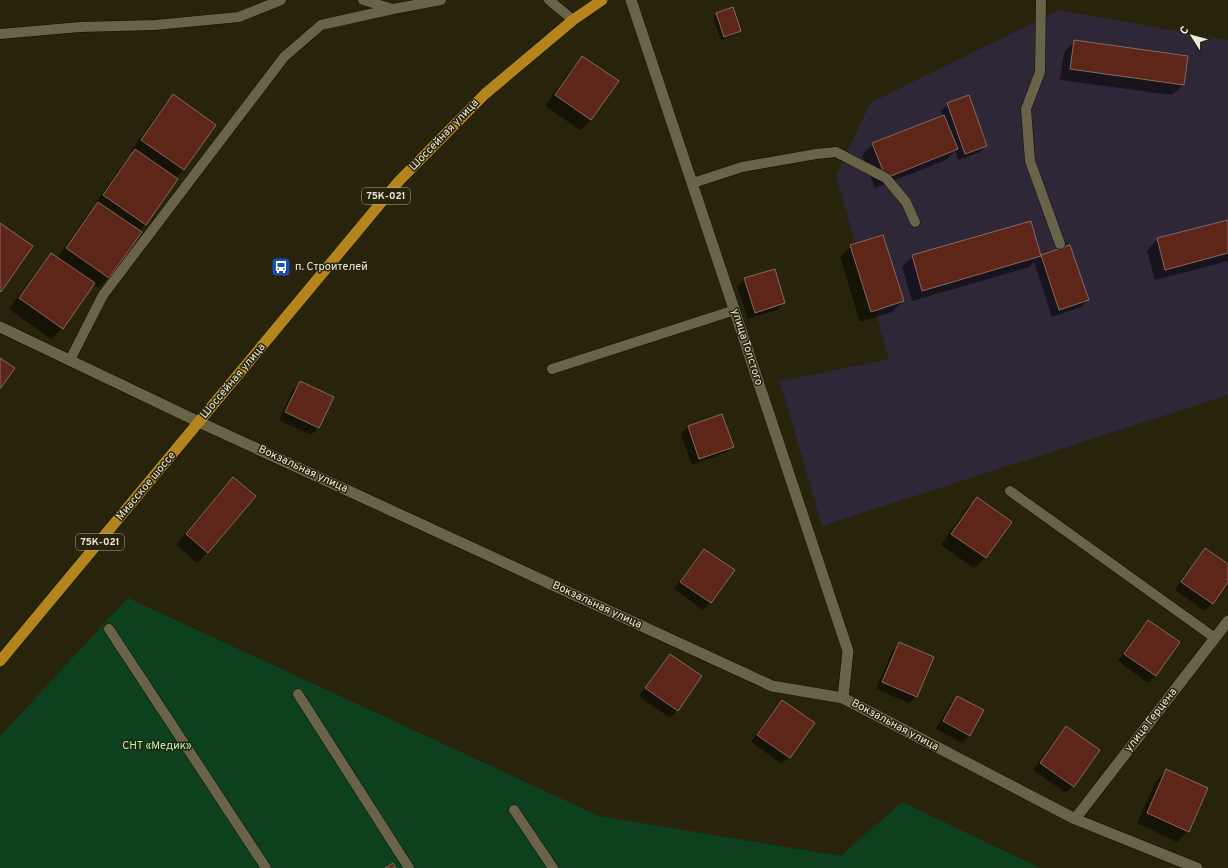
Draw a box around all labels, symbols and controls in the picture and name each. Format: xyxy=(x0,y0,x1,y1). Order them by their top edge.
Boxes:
north arrow xyxy=(1172,16,1212,56)
text: С xyxy=(1177,24,1192,38)
street label: Шоссейная улица xyxy=(406,96,482,174)
road number: 75К-021 xyxy=(362,188,410,204)
bus stop icon: п. Строителей xyxy=(270,256,292,278)
place label: п. Строителей xyxy=(295,260,368,274)
street label: улица Толстого xyxy=(728,307,766,387)
street label: Шоссейная улица xyxy=(197,340,269,422)
street label: Вокзальная улица xyxy=(256,442,350,496)
street label: Миасское шоссе xyxy=(113,449,179,523)
road number: 75К-021 xyxy=(76,534,124,550)
street label: Вокзальная улица xyxy=(550,578,644,632)
street label: улица Герцена xyxy=(1122,685,1180,755)
street label: Вокзальная улица xyxy=(849,696,941,754)
park label: СНТ «Медик» xyxy=(122,739,192,753)

